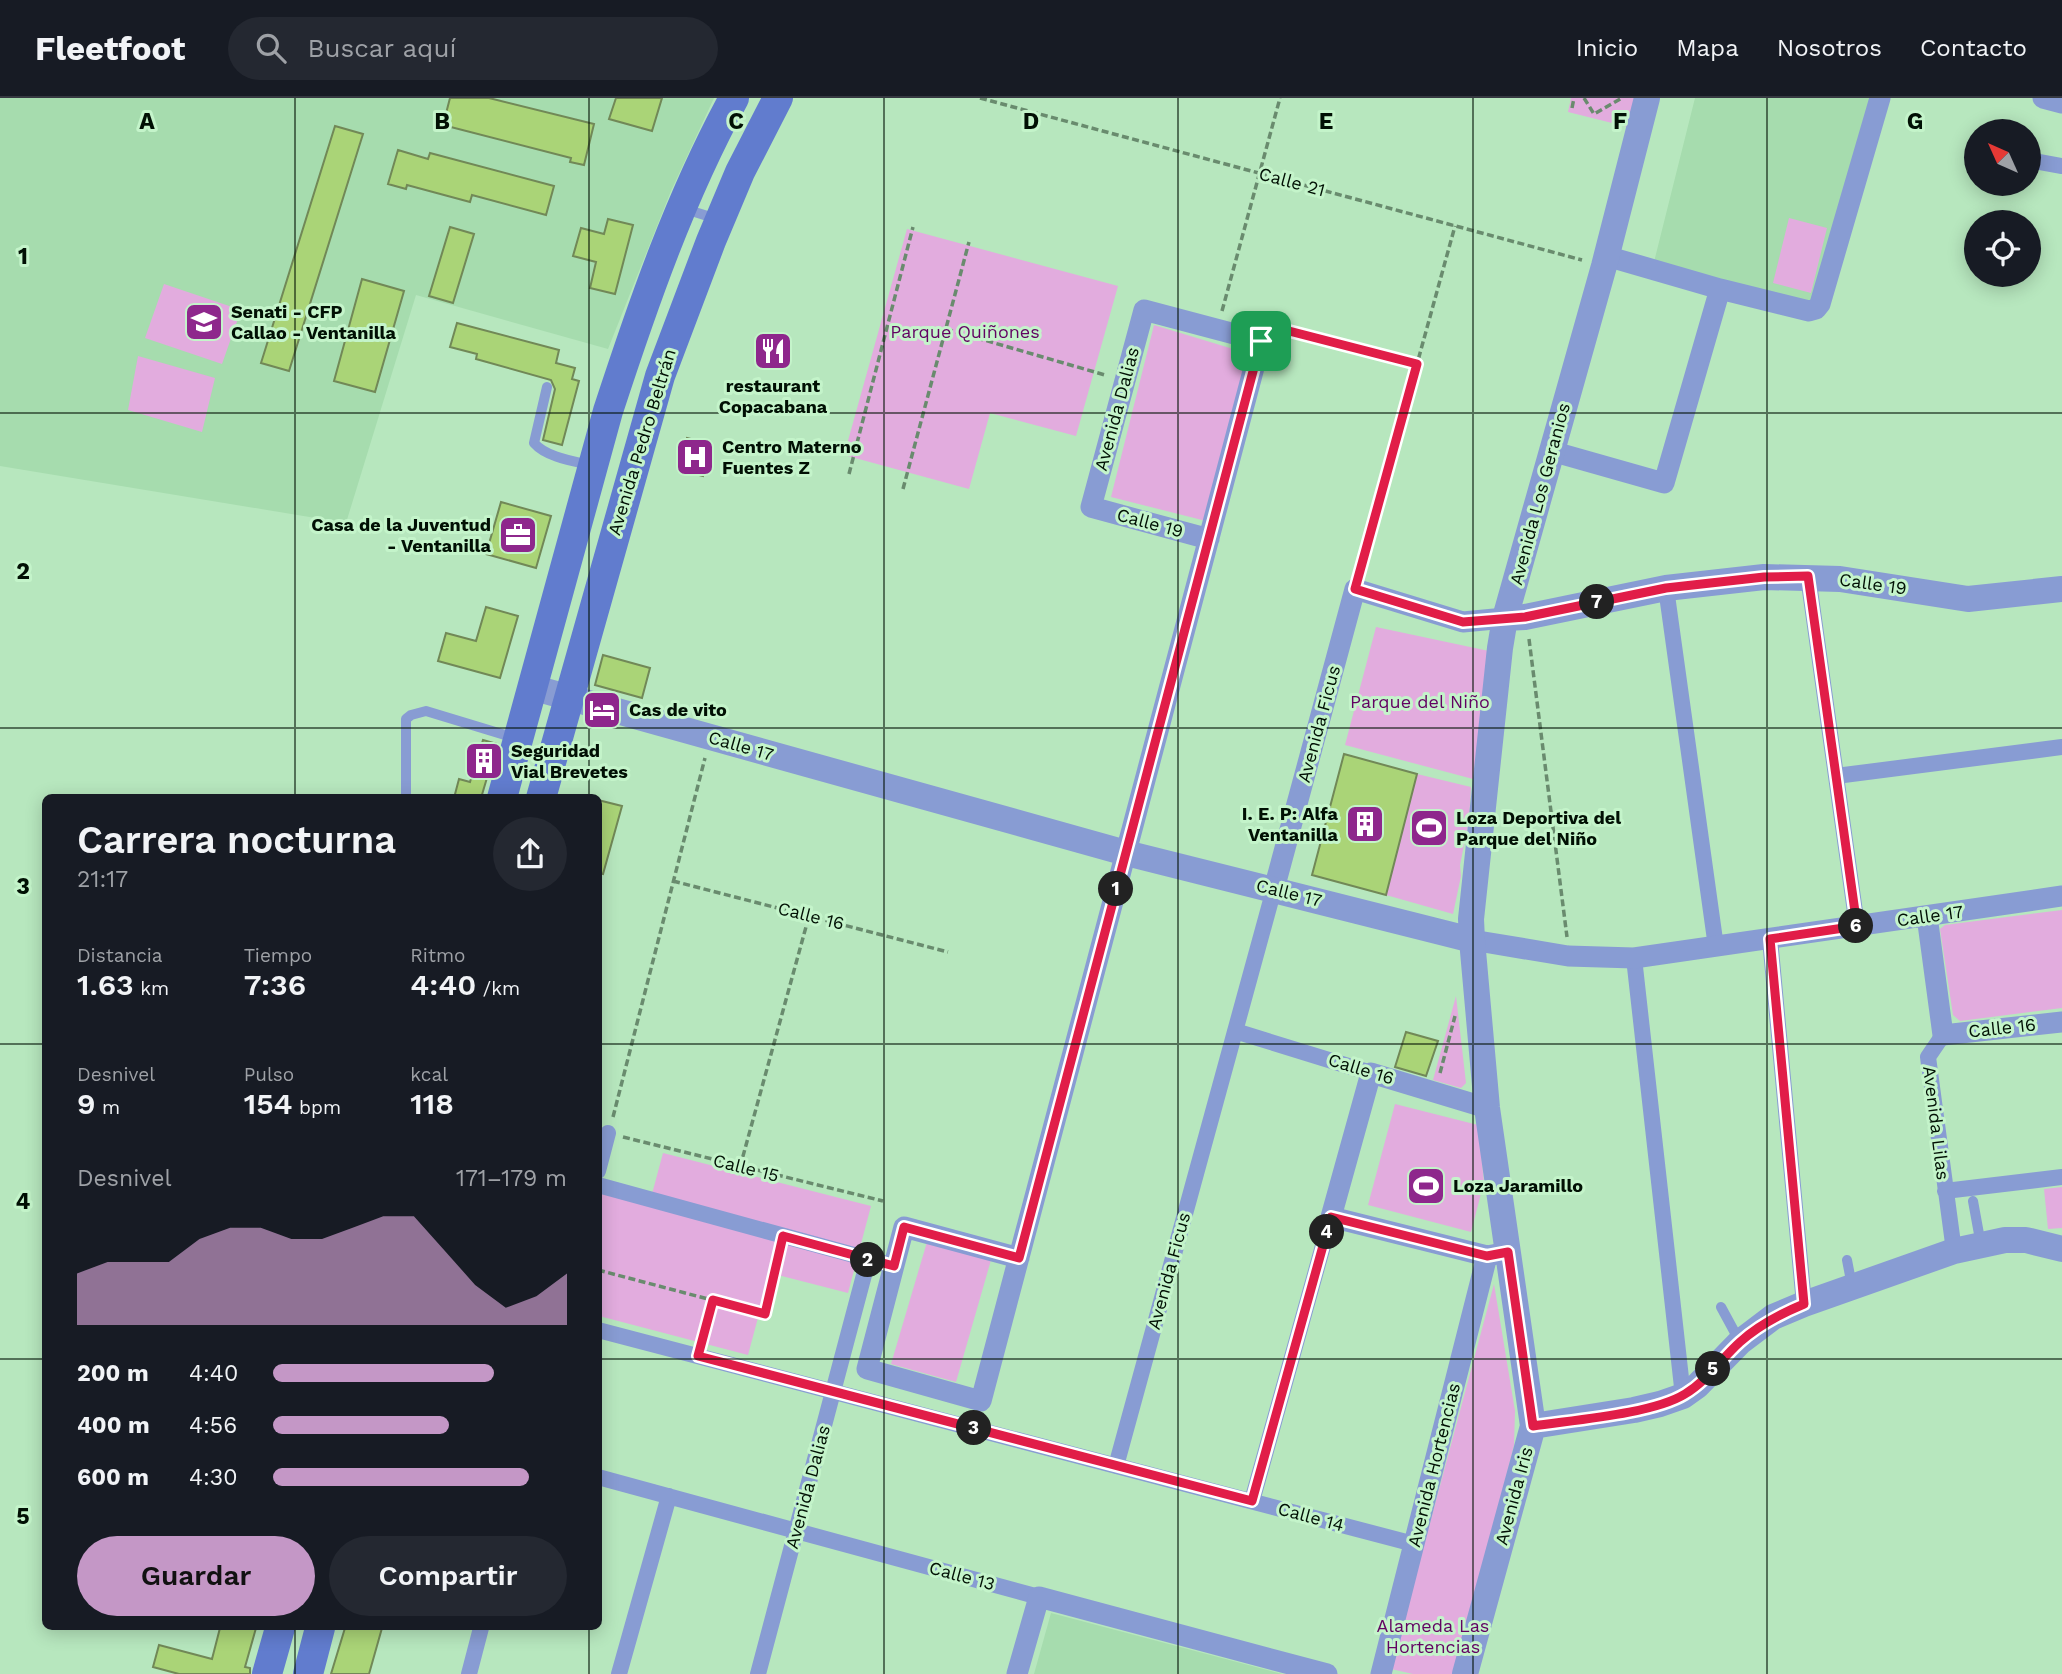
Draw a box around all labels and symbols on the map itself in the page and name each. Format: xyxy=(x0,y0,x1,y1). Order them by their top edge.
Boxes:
text: A xyxy=(139,108,155,135)
text: B xyxy=(434,108,450,135)
text: C xyxy=(728,108,744,135)
text: D xyxy=(1023,108,1039,135)
text: E xyxy=(1319,108,1333,135)
text: F xyxy=(1613,108,1627,135)
text: G xyxy=(1907,108,1923,135)
north arrow xyxy=(1964,119,2040,196)
street label: Calle 21 xyxy=(1257,163,1327,200)
text: 1 xyxy=(18,243,28,270)
school or university icon: Senati - CFP Callao - Ventanilla xyxy=(183,301,225,343)
place label: Senati - CFP Callao - Ventanilla xyxy=(231,301,397,343)
pin xyxy=(1231,311,1291,371)
park label: Parque Quiñones xyxy=(890,321,1040,342)
restaurant icon: restaurant Copacabana xyxy=(752,330,794,372)
street label: Avenida Dalias xyxy=(1090,345,1143,473)
street label: Avenida Pedro Beltrán xyxy=(603,346,680,538)
place label: restaurant Copacabana xyxy=(719,375,828,417)
street label: Avenida Los Geranios xyxy=(1505,400,1574,587)
hospital icon: Centro Materno Fuentes Z xyxy=(674,436,716,478)
place label: Centro Materno Fuentes Z xyxy=(722,436,862,478)
street label: Calle 19 xyxy=(1115,504,1186,541)
place label: Casa de la Juventud - Ventanilla xyxy=(311,514,492,556)
office icon: Casa de la Juventud - Ventanilla xyxy=(497,514,539,556)
text: 2 xyxy=(16,558,30,585)
street label: Calle 19 xyxy=(1838,568,1908,599)
pin: 7 xyxy=(1580,584,1614,620)
street label: Avenida Ficus xyxy=(1293,663,1344,785)
hotel icon: Cas de vito xyxy=(581,689,623,731)
park label: Parque del Niño xyxy=(1350,691,1490,712)
place label: Cas de vito xyxy=(629,699,727,720)
street label: Calle 17 xyxy=(706,726,776,765)
building icon: Seguridad Vial Brevetes xyxy=(463,740,505,782)
place label: Seguridad Vial Brevetes xyxy=(511,740,628,782)
place label: I. E. P: Alfa Ventanilla xyxy=(1242,803,1339,845)
building icon: I. E. P: Alfa Ventanilla xyxy=(1344,803,1386,845)
sports icon: Loza Deportiva del Parque del Niño xyxy=(1408,807,1450,849)
place label: Loza Deportiva del Parque del Niño xyxy=(1456,807,1621,849)
pin: 1 xyxy=(1098,872,1134,906)
text: 3 xyxy=(16,873,30,900)
street label: Calle 17 xyxy=(1254,874,1324,911)
street label: Calle 16 xyxy=(776,897,846,934)
street label: Calle 17 xyxy=(1895,900,1964,931)
pin: 6 xyxy=(1839,908,1874,944)
street label: Calle 16 xyxy=(1967,1014,2037,1041)
street label: Calle 16 xyxy=(1326,1049,1397,1088)
street label: Avenida Lilas xyxy=(1919,1065,1954,1181)
street label: Calle 15 xyxy=(711,1149,781,1186)
sports icon: Loza Jaramillo xyxy=(1405,1165,1447,1207)
place label: Loza Jaramillo xyxy=(1453,1175,1583,1196)
text: 4 xyxy=(16,1188,31,1215)
street label: Avenida Ficus xyxy=(1143,1210,1194,1332)
pin: 4 xyxy=(1310,1214,1344,1250)
pin: 2 xyxy=(850,1242,886,1278)
pin: 5 xyxy=(1696,1352,1730,1386)
street label: Avenida Hortencias xyxy=(1403,1381,1464,1549)
pin: 3 xyxy=(956,1410,992,1446)
street label: Avenida Dalias xyxy=(781,1423,834,1551)
street label: Avenida Iris xyxy=(1490,1444,1537,1547)
street label: Calle 14 xyxy=(1276,1498,1347,1535)
text: 5 xyxy=(16,1503,30,1530)
street label: Calle 13 xyxy=(927,1557,997,1594)
park label: Alameda Las Hortencias xyxy=(1377,1615,1489,1657)

